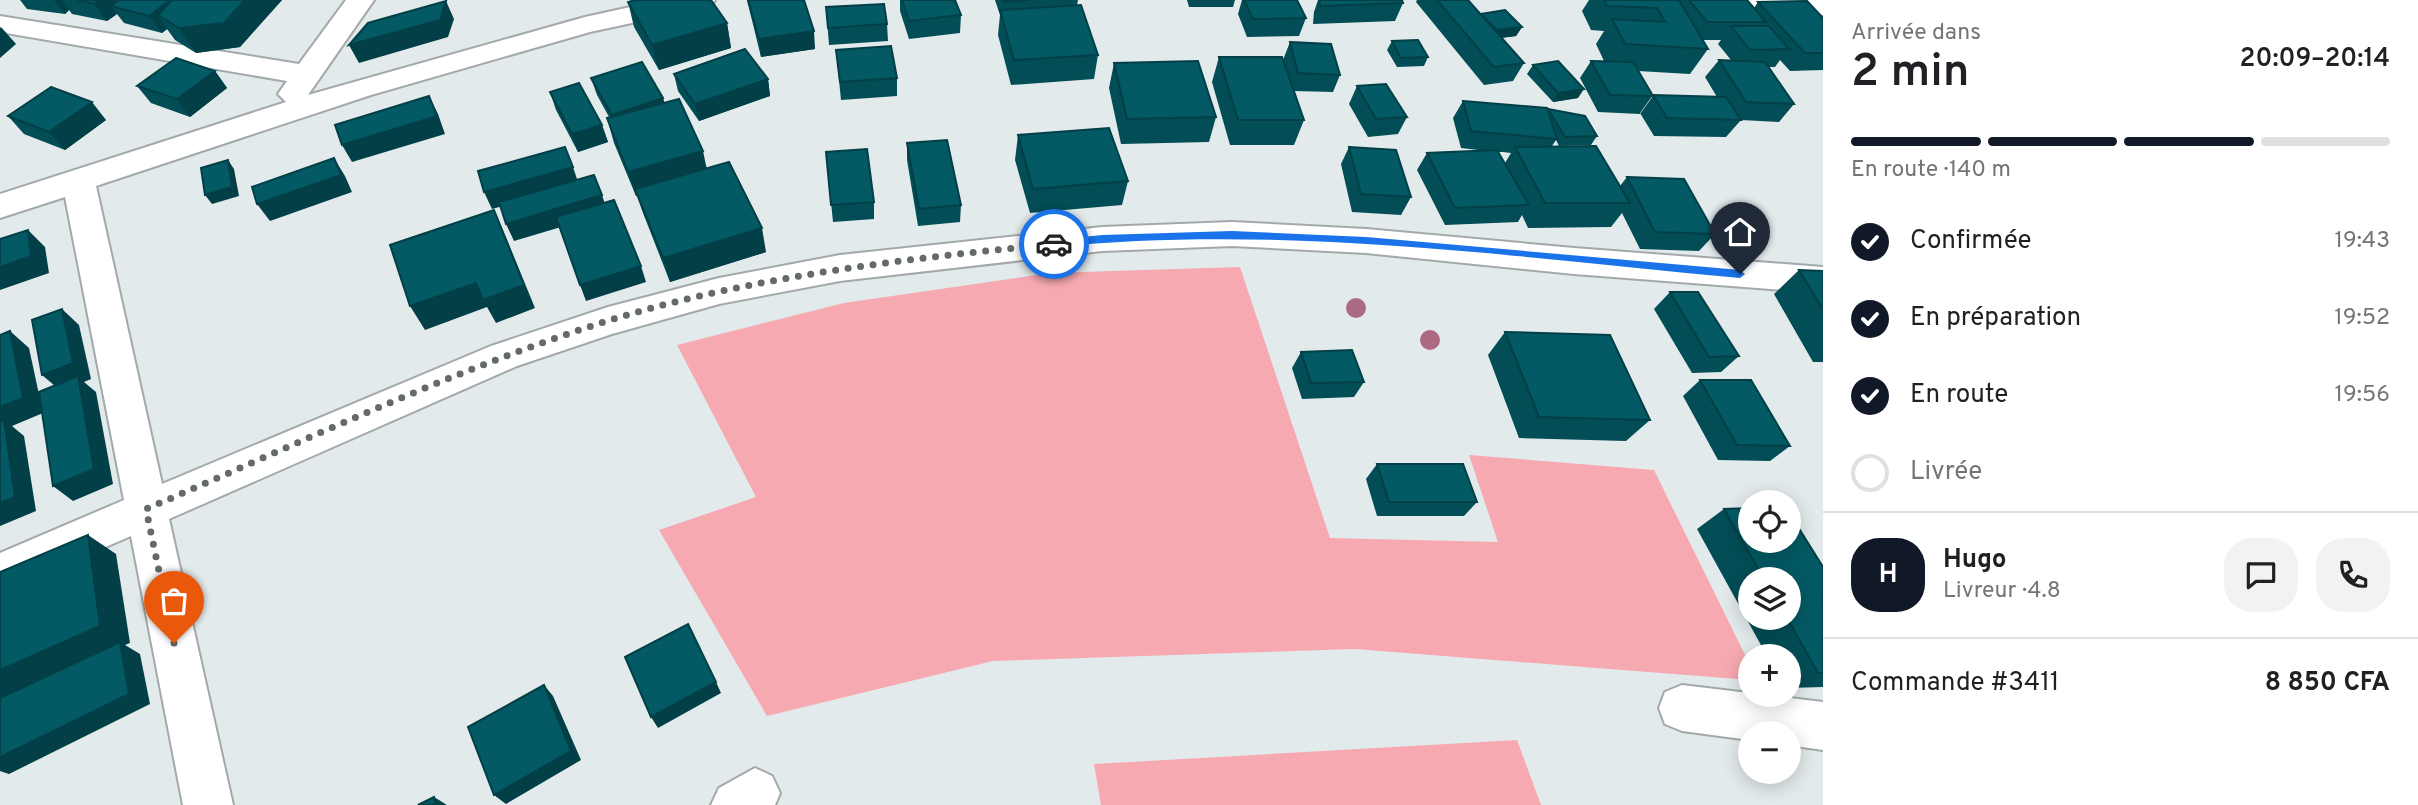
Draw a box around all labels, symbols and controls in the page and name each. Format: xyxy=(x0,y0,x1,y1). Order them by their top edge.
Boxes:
text: Arrivée dans xyxy=(1851,19,1981,48)
text: 20:09–20:14 xyxy=(2240,43,2390,76)
text: 2 min xyxy=(1851,44,1970,103)
text: En route · 140 m xyxy=(1851,156,2011,185)
pin xyxy=(1710,202,1770,274)
courier xyxy=(1019,209,1089,279)
icon: home xyxy=(1721,213,1759,251)
icon: check xyxy=(1851,223,1889,261)
icon: car xyxy=(1035,225,1073,263)
text: Confirmée xyxy=(1910,225,2032,258)
text: 19:43 xyxy=(2334,227,2390,256)
icon: check xyxy=(1851,300,1889,338)
text: En préparation xyxy=(1910,302,2081,335)
text: 19:52 xyxy=(2334,304,2390,333)
icon: check xyxy=(1851,377,1889,415)
text: En route xyxy=(1910,379,2008,412)
text: 19:56 xyxy=(2335,381,2390,410)
text: Livrée xyxy=(1910,456,1982,489)
map controls xyxy=(1738,490,1801,784)
button: locate xyxy=(1738,490,1801,553)
button: chat xyxy=(2224,538,2298,612)
button: phone xyxy=(2316,538,2390,612)
text: Hugo xyxy=(1943,544,2006,577)
text: H xyxy=(1879,559,1897,592)
button: layers xyxy=(1738,567,1801,630)
pin xyxy=(144,571,204,643)
text: Livreur · 4.8 xyxy=(1943,577,2061,606)
icon: bag xyxy=(155,582,193,620)
button: + xyxy=(1738,644,1801,707)
text: Commande #3411 xyxy=(1851,667,2060,700)
text: 8 850 CFA xyxy=(2265,667,2390,700)
button: − xyxy=(1738,721,1801,784)

